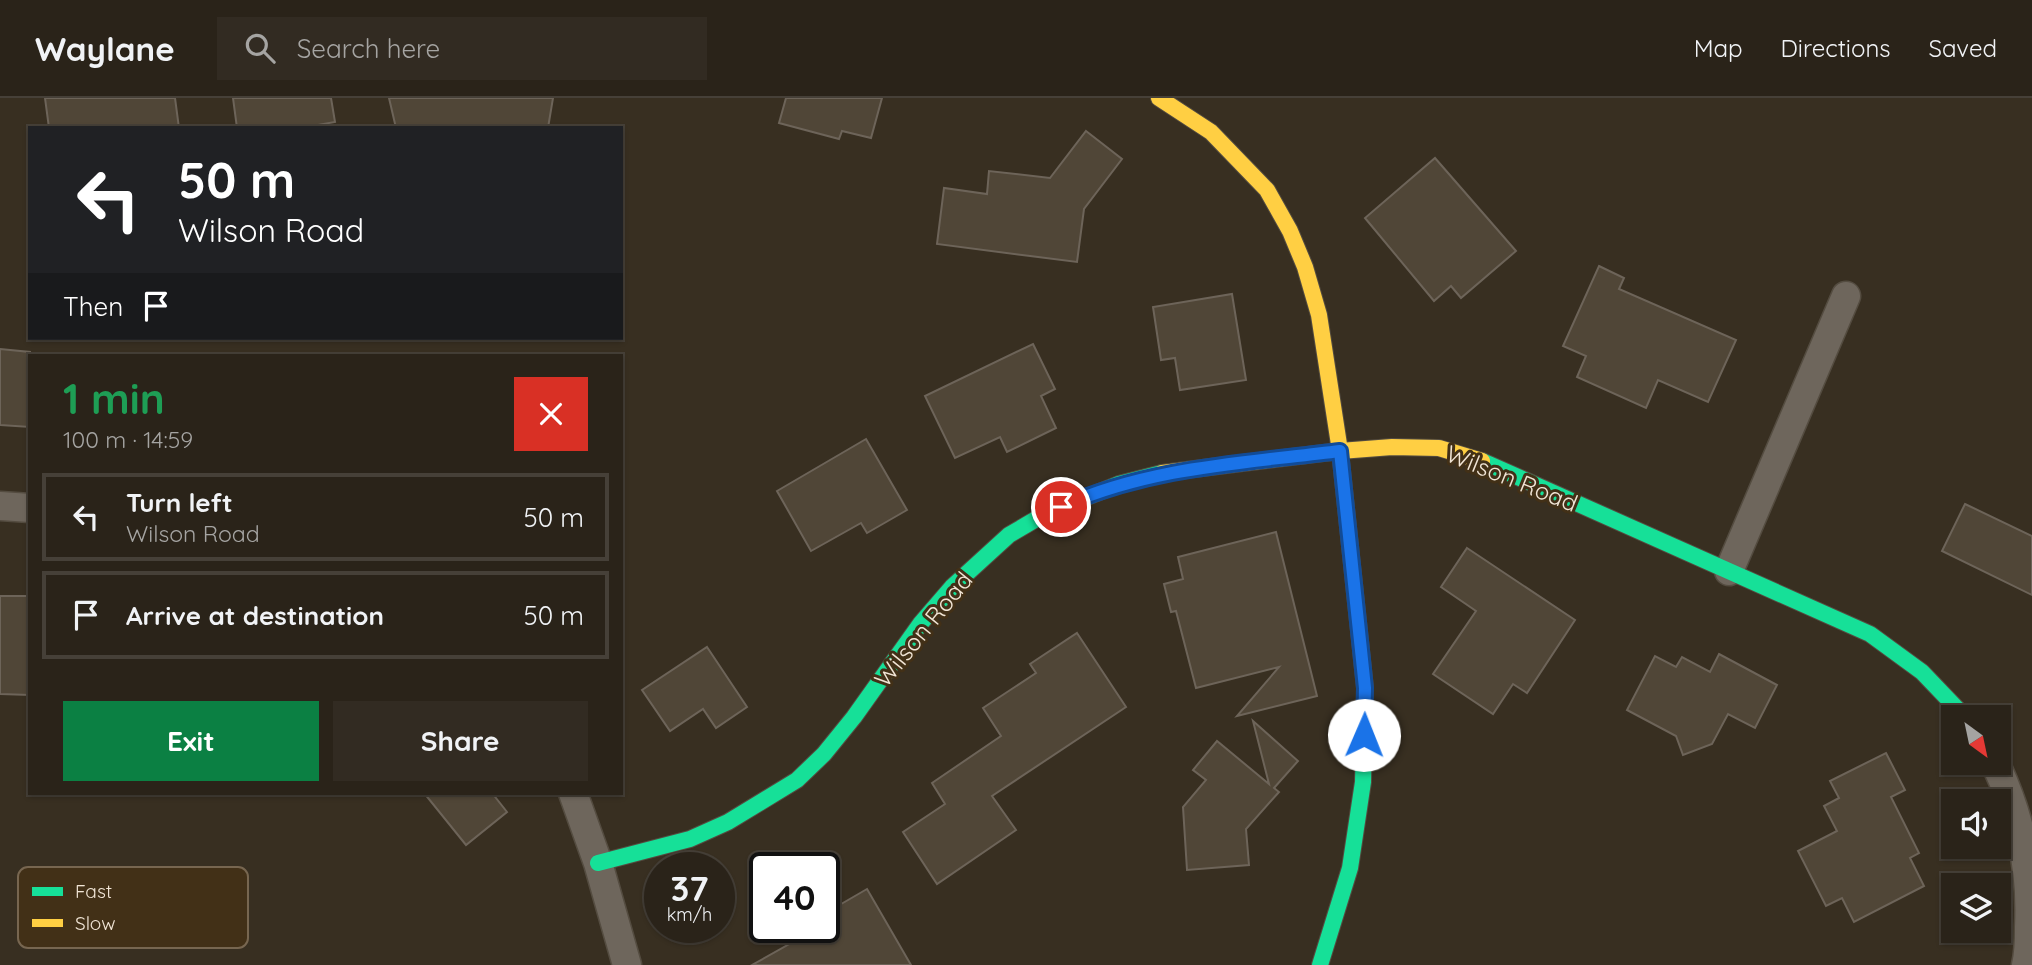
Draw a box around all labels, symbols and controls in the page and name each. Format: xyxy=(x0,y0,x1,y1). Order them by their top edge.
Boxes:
search box xyxy=(217,17,707,80)
text: Waylane xyxy=(35,28,175,69)
icon: search xyxy=(241,29,279,67)
text: Search here xyxy=(297,32,440,65)
text: Map xyxy=(1694,33,1743,63)
text: Directions xyxy=(1781,33,1891,63)
text: Saved xyxy=(1929,33,1997,63)
text: 50 m xyxy=(178,149,295,210)
icon: left xyxy=(63,154,154,245)
text: Wilson Road xyxy=(178,210,364,250)
icon: arrive xyxy=(137,287,175,325)
text: Then xyxy=(63,290,123,323)
text: 1 min xyxy=(63,372,165,425)
button: close xyxy=(514,377,588,451)
text: 100 m · 14:59 xyxy=(63,425,193,454)
street label: Wilson Road xyxy=(1442,438,1582,518)
pin xyxy=(1031,477,1091,537)
text: Turn left xyxy=(126,486,233,519)
icon: arrive xyxy=(1042,488,1080,526)
icon: left xyxy=(67,498,105,536)
text: 50 m xyxy=(524,501,584,534)
text: Wilson Road xyxy=(126,519,260,548)
street label: Wilson Road xyxy=(867,565,979,693)
icon: arrive xyxy=(67,596,105,634)
text: Arrive at destination xyxy=(126,599,384,632)
text: 50 m xyxy=(524,599,584,632)
position arrow xyxy=(1327,698,1401,772)
button: Exit xyxy=(63,701,319,781)
button: Share xyxy=(333,701,588,781)
north arrow xyxy=(1941,705,2011,775)
map controls xyxy=(1941,705,2011,943)
button: sound xyxy=(1941,789,2011,859)
speed limit sign: 40 xyxy=(749,852,840,943)
text: 37 xyxy=(670,866,709,910)
legend xyxy=(18,867,248,948)
button: layers xyxy=(1941,873,2011,943)
text: Fast xyxy=(75,879,112,903)
text: km/h xyxy=(667,903,712,926)
text: Slow xyxy=(75,911,116,935)

